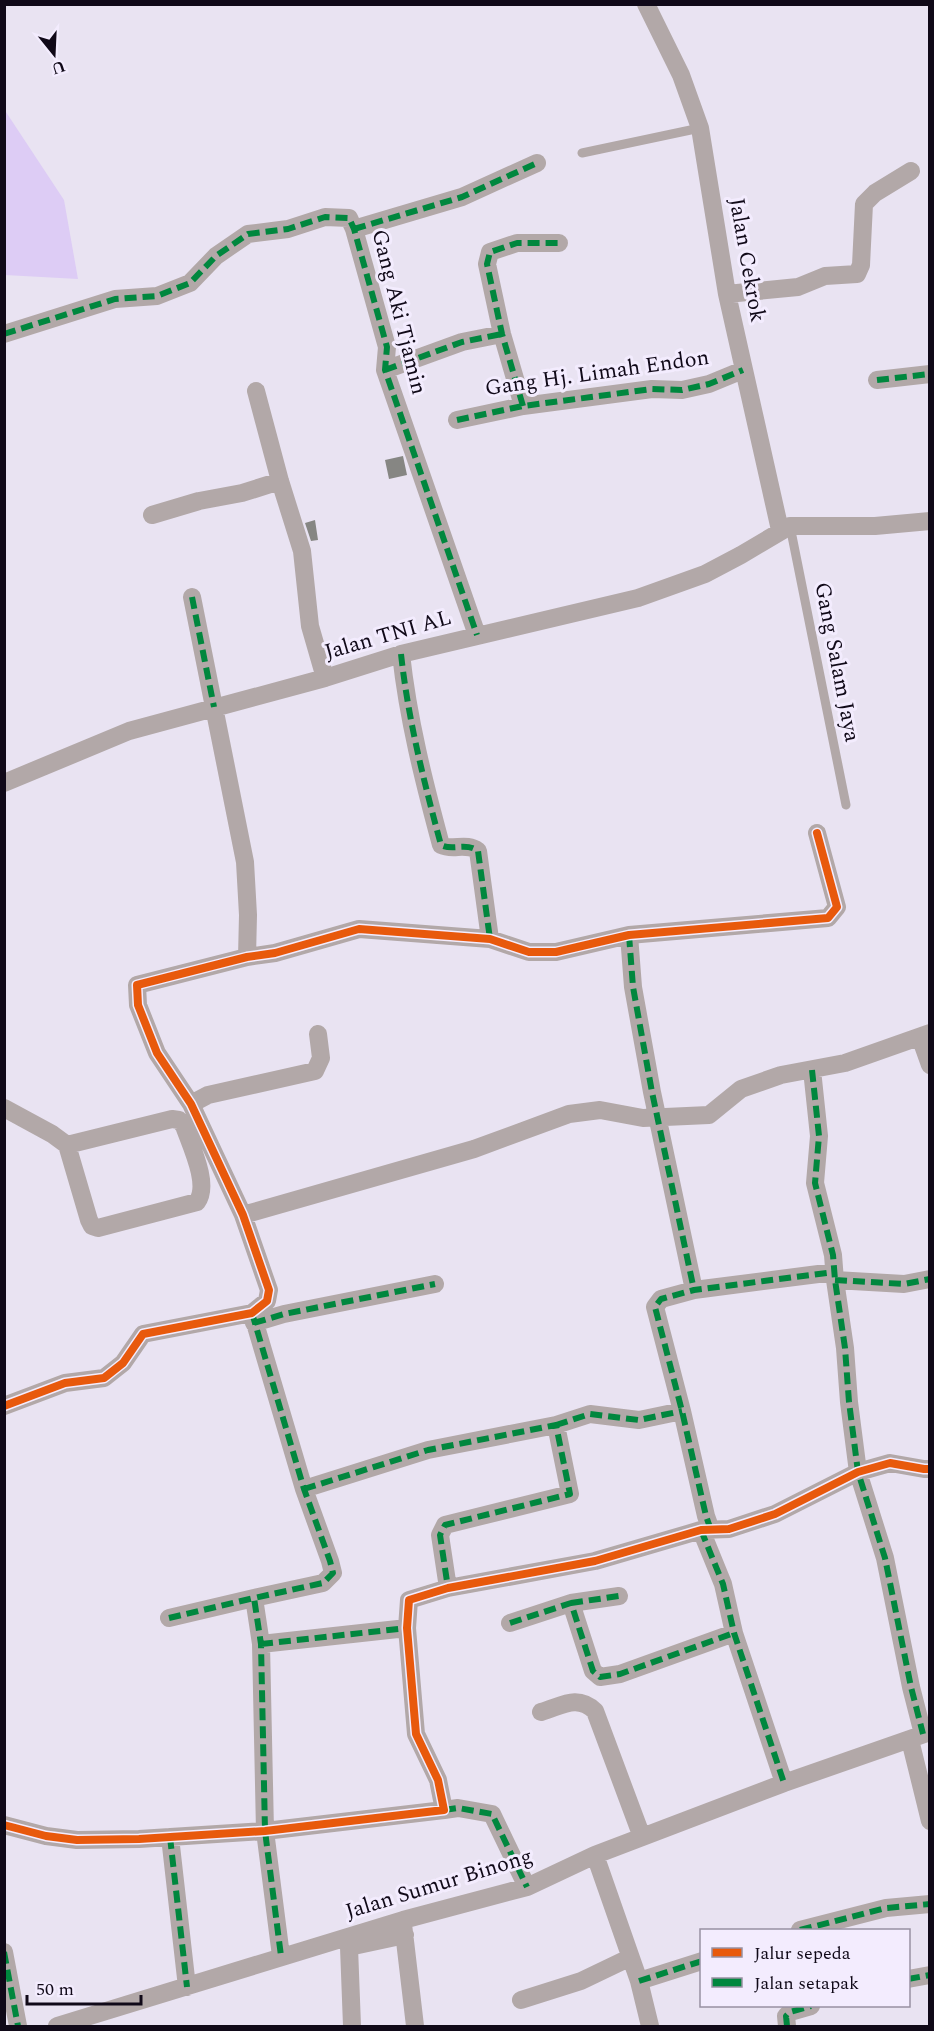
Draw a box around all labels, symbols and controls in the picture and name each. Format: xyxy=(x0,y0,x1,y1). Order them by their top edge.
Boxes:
north arrow xyxy=(24,24,84,84)
text: U xyxy=(48,54,68,81)
street label: Jalan Cekrok xyxy=(720,195,774,325)
street label: Gang Aki Tjamin xyxy=(363,226,435,398)
street label: Gang Hj. Limah Endon xyxy=(483,341,711,405)
street label: Gang Salam Jaya xyxy=(805,579,869,745)
street label: Jalan TNI AL xyxy=(321,601,455,669)
street label: Jalan Sumur Binong xyxy=(341,1840,537,1928)
legend xyxy=(700,1929,910,2007)
text: Jalur sepeda xyxy=(754,1940,851,1967)
scale bar xyxy=(27,1968,141,2006)
text: Jalan setapak xyxy=(754,1970,859,1997)
text: 50 m xyxy=(36,1976,74,2003)

